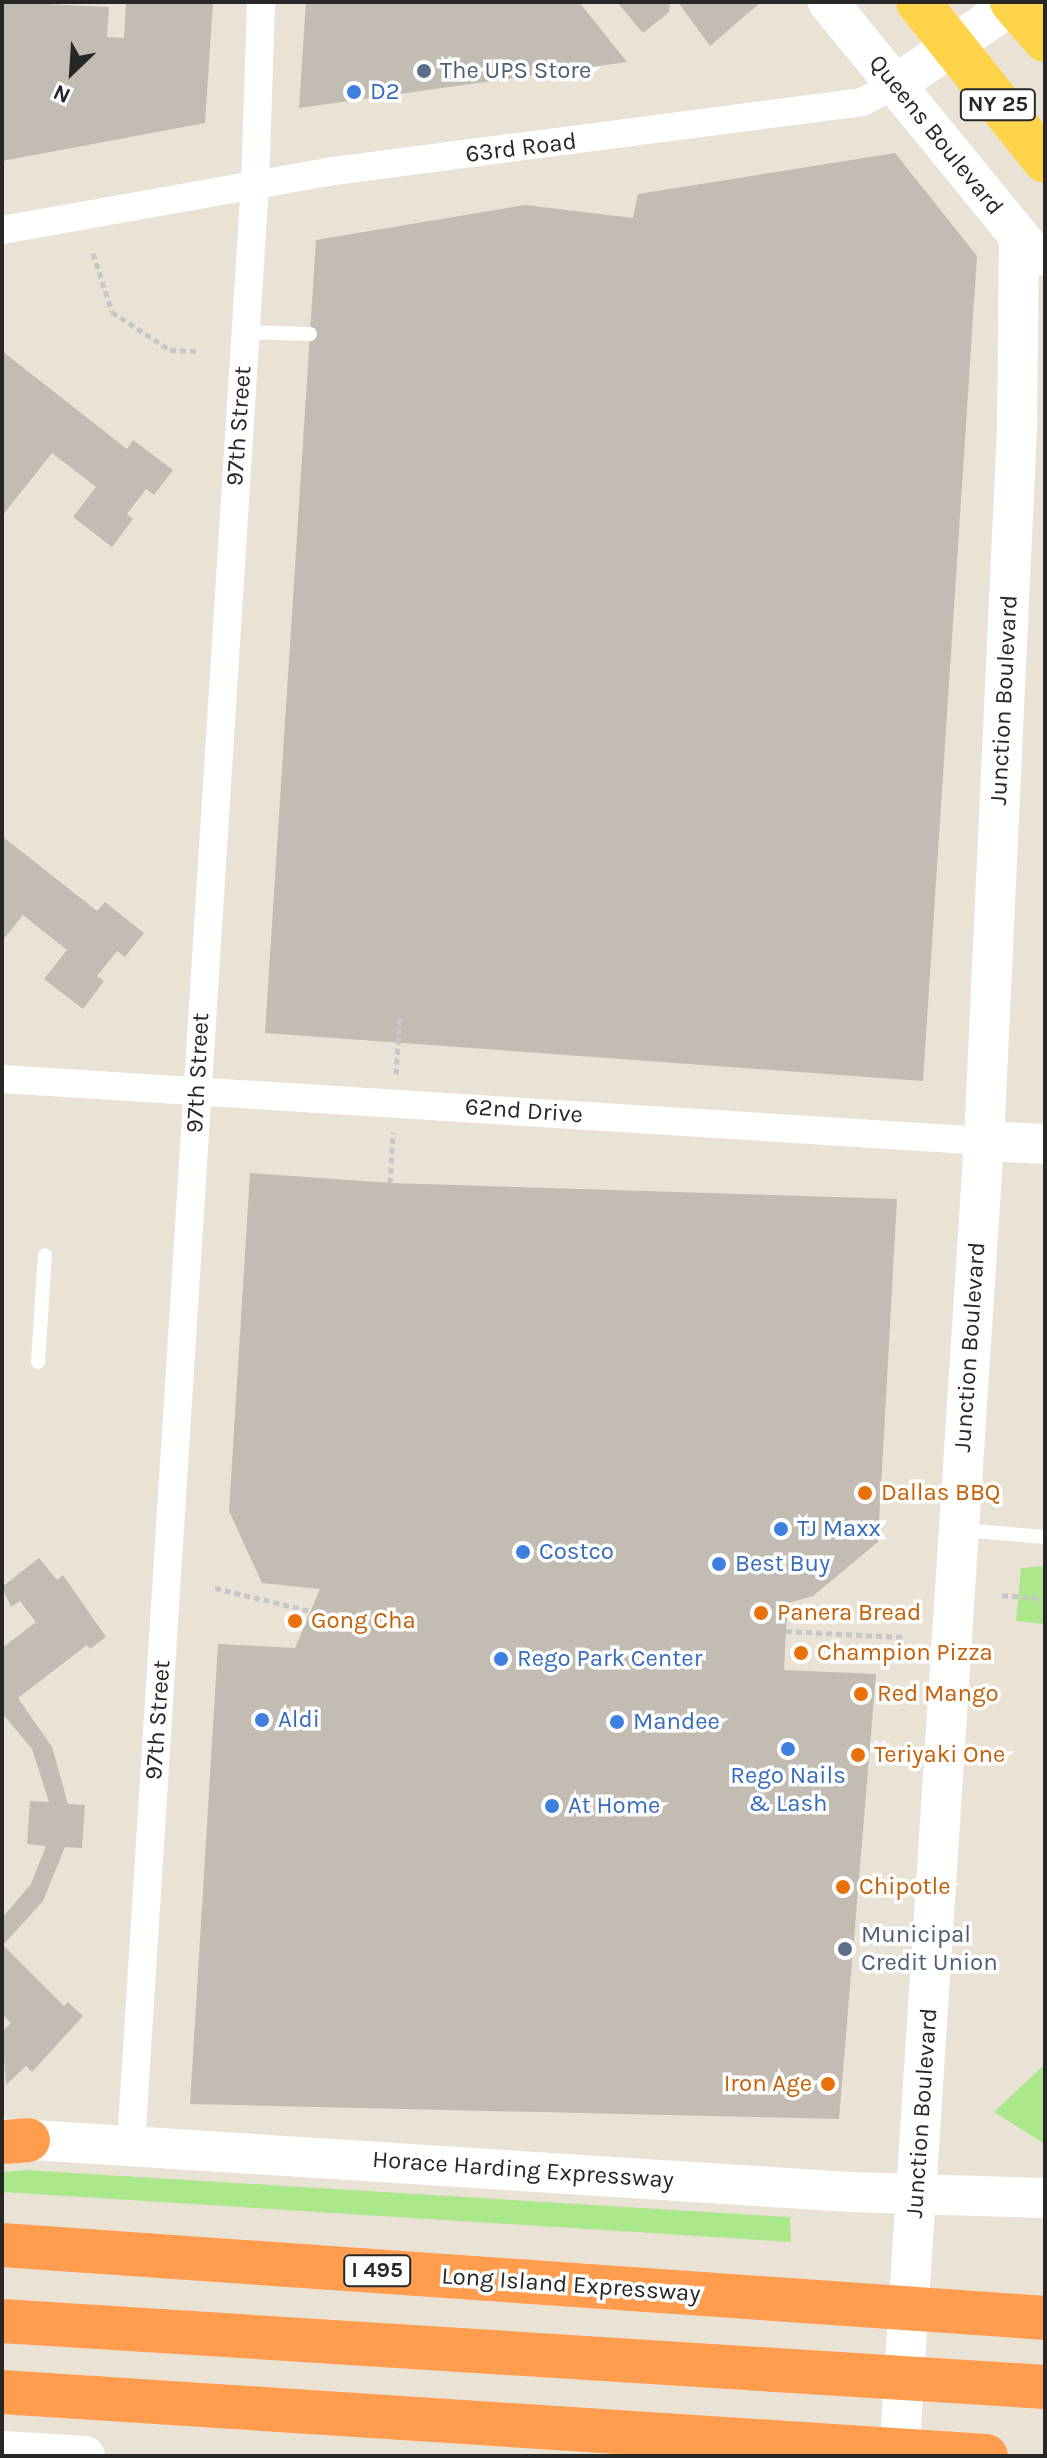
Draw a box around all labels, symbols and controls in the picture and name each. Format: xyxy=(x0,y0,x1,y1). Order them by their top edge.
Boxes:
north arrow xyxy=(32,32,112,112)
street label: Queens Boulevard xyxy=(863,49,1009,221)
place label: The UPS Store xyxy=(440,57,591,85)
marker: The UPS Store xyxy=(415,62,433,80)
place label: D2 xyxy=(370,78,400,106)
text: N xyxy=(49,79,75,109)
marker: D2 xyxy=(345,83,363,101)
road number: NY 25 xyxy=(958,87,1038,123)
street label: 63rd Road xyxy=(464,127,578,169)
street label: 97th Street xyxy=(220,365,258,487)
street label: Junction Boulevard xyxy=(984,594,1024,806)
street label: 97th Street xyxy=(180,1012,216,1134)
street label: 62nd Drive xyxy=(464,1093,584,1129)
street label: Junction Boulevard xyxy=(948,1241,992,1453)
place label: Dallas BBQ xyxy=(881,1479,1000,1507)
marker: Dallas BBQ xyxy=(856,1484,874,1502)
place label: TJ Maxx xyxy=(797,1515,881,1543)
marker: TJ Maxx xyxy=(772,1520,790,1538)
place label: Costco xyxy=(539,1538,614,1566)
marker: Costco xyxy=(514,1543,532,1561)
place label: Best Buy xyxy=(735,1550,830,1578)
marker: Best Buy xyxy=(710,1555,728,1573)
place label: Panera Bread xyxy=(777,1599,921,1627)
marker: Panera Bread xyxy=(752,1604,770,1622)
place label: Gong Cha xyxy=(311,1607,416,1635)
marker: Gong Cha xyxy=(286,1612,304,1630)
place label: Champion Pizza xyxy=(817,1639,993,1667)
marker: Champion Pizza xyxy=(792,1644,810,1662)
place label: Rego Park Center xyxy=(517,1645,702,1673)
marker: Rego Park Center xyxy=(492,1650,510,1668)
street label: 97th Street xyxy=(139,1659,177,1781)
place label: Red Mango xyxy=(877,1680,999,1708)
marker: Red Mango xyxy=(852,1685,870,1703)
place label: Aldi xyxy=(278,1706,320,1734)
place label: Mandee xyxy=(633,1708,720,1736)
marker: Aldi xyxy=(253,1711,271,1729)
marker: Mandee xyxy=(608,1713,626,1731)
marker: Rego Nails & Lash xyxy=(779,1740,797,1758)
place label: Teriyaki One xyxy=(874,1741,1005,1769)
marker: Teriyaki One xyxy=(849,1746,867,1764)
place label: Rego Nails & Lash xyxy=(730,1762,846,1818)
place label: At Home xyxy=(568,1792,660,1820)
marker: At Home xyxy=(543,1797,561,1815)
place label: Chipotle xyxy=(859,1873,951,1901)
marker: Chipotle xyxy=(834,1878,852,1896)
place label: Municipal Credit Union xyxy=(861,1921,998,1977)
marker: Municipal Credit Union xyxy=(836,1940,854,1958)
street label: Junction Boulevard xyxy=(900,2007,944,2219)
place label: Iron Age xyxy=(724,2070,812,2098)
marker: Iron Age xyxy=(819,2075,837,2093)
street label: Horace Harding Expressway xyxy=(371,2145,675,2195)
road number: I 495 xyxy=(343,2253,411,2289)
street label: Long Island Expressway xyxy=(441,2262,701,2308)

